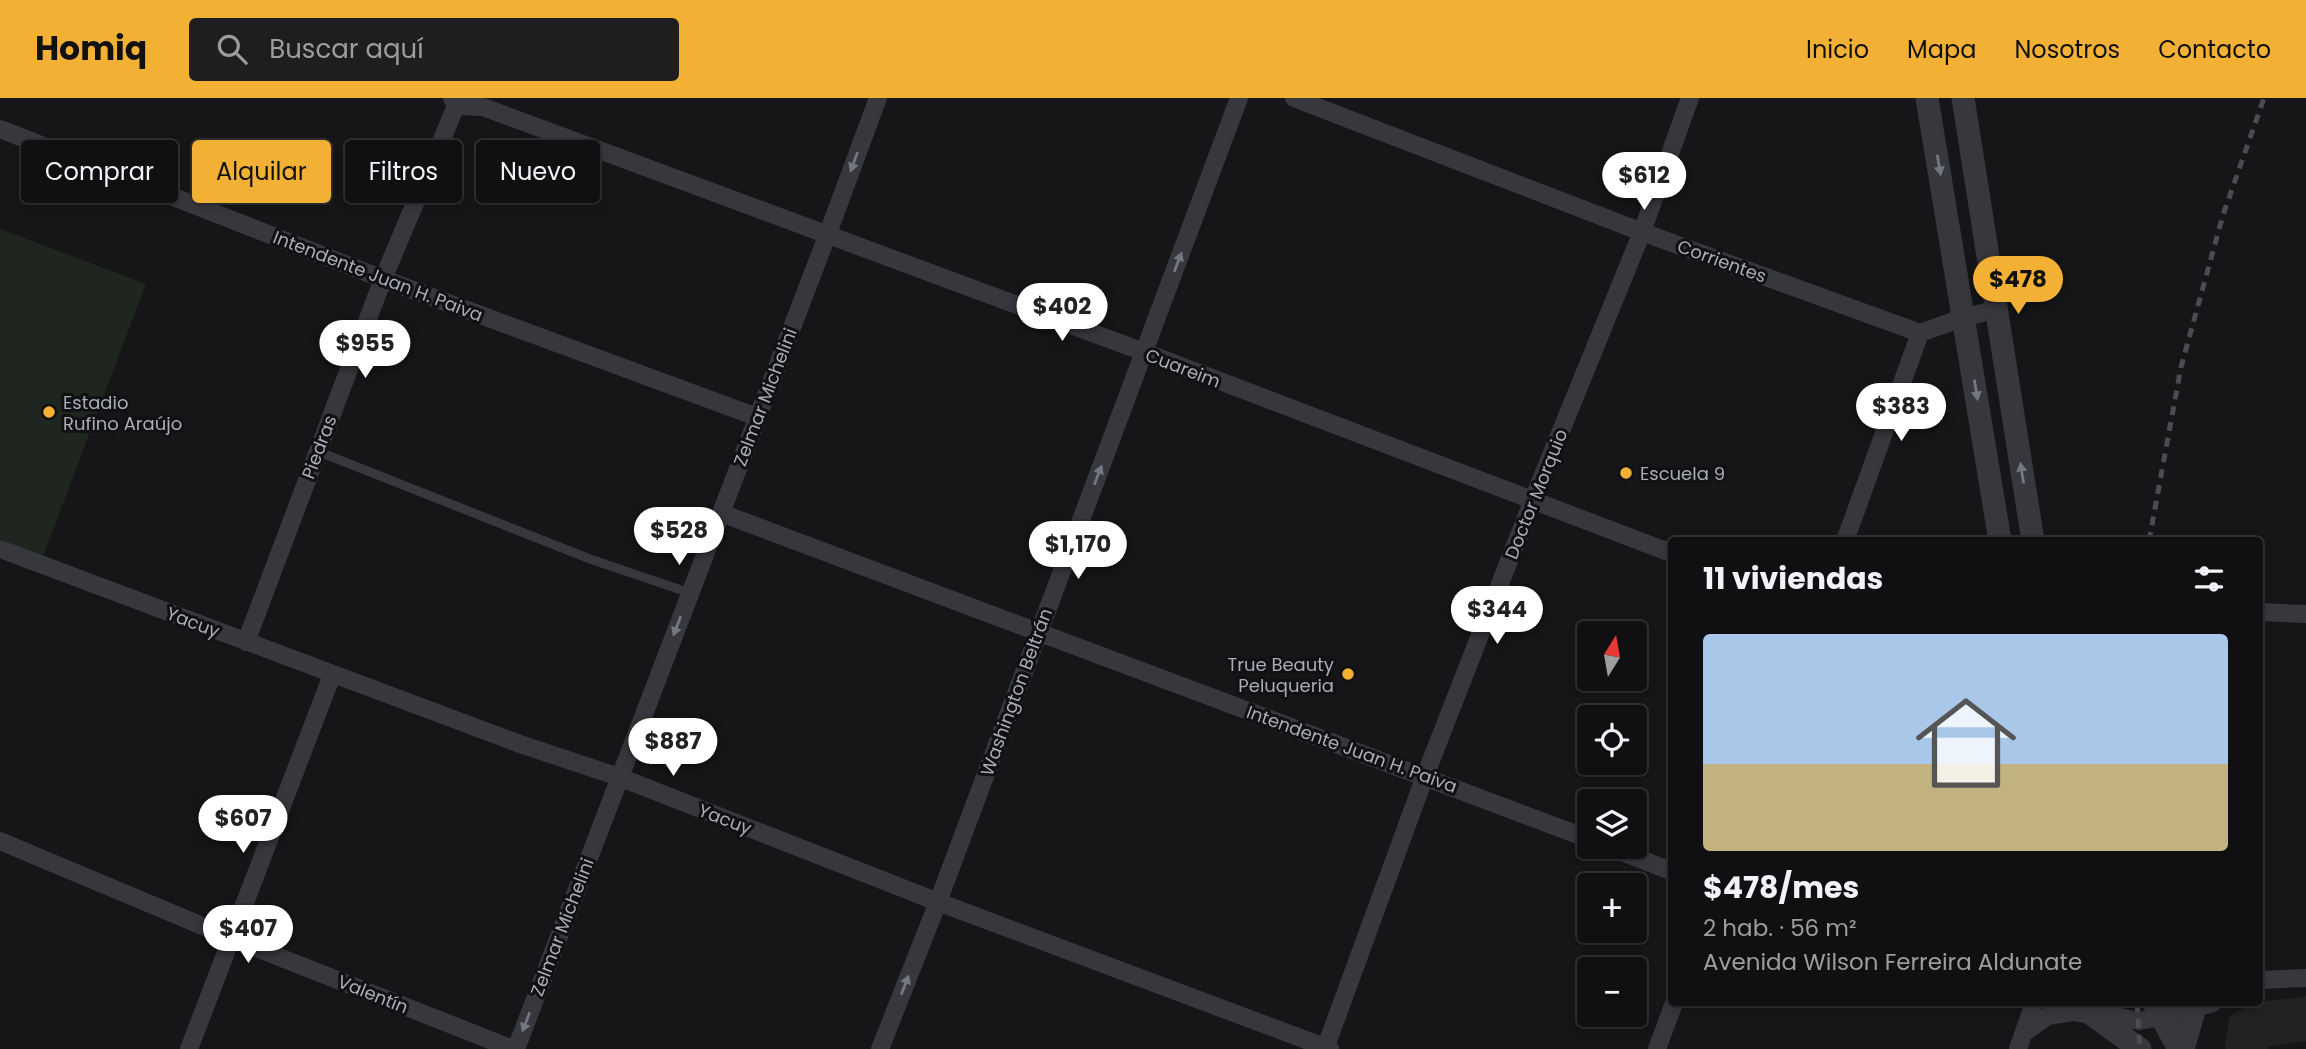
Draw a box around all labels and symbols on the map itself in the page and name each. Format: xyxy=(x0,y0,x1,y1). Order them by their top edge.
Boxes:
one-way arrow xyxy=(848,152,859,173)
pin: $612 xyxy=(1603,152,1685,212)
one-way arrow xyxy=(1934,154,1945,176)
street label: Intendente Juan H. Paiva xyxy=(270,224,486,328)
street label: Corrientes xyxy=(1674,233,1770,289)
one-way arrow xyxy=(1173,251,1184,272)
pin: $478 xyxy=(1977,256,2059,316)
pin: $402 xyxy=(1021,284,1103,343)
pin: $955 xyxy=(324,320,406,380)
street label: Zelmar Michelini xyxy=(727,324,803,470)
street label: Cuareim xyxy=(1142,342,1224,394)
one-way arrow xyxy=(1971,379,1982,401)
pin: $383 xyxy=(1860,384,1942,443)
place label: Estadio Rufino Araújo xyxy=(63,390,182,436)
marker: Estadio Rufino Araújo xyxy=(41,404,57,420)
street label: Piedras xyxy=(295,411,343,483)
street label: Doctor Morquio xyxy=(1499,425,1573,563)
place label: Escuela 9 xyxy=(1640,461,1725,486)
one-way arrow xyxy=(2016,462,2027,484)
one-way arrow xyxy=(1092,464,1103,485)
marker: Escuela 9 xyxy=(1618,465,1634,481)
pin: $528 xyxy=(638,508,720,567)
pin: $1,170 xyxy=(1021,522,1135,581)
pin: $344 xyxy=(1456,587,1538,646)
street label: Yacuy xyxy=(163,600,223,644)
street label: Washington Beltrán xyxy=(974,605,1058,779)
one-way arrow xyxy=(671,616,682,637)
north arrow xyxy=(1577,621,1647,691)
place label: True Beauty Peluqueria xyxy=(1227,652,1334,698)
marker: True Beauty Peluqueria xyxy=(1340,666,1356,682)
street label: Intendente Juan H. Paiva xyxy=(1243,699,1461,799)
pin: $887 xyxy=(632,718,714,778)
pin: $607 xyxy=(202,796,284,855)
street label: Yacuy xyxy=(695,797,755,841)
street label: Zelmar Michelini xyxy=(524,854,600,1000)
pin: $407 xyxy=(207,906,289,965)
street label: Valentín xyxy=(334,969,412,1019)
one-way arrow xyxy=(899,975,910,996)
one-way arrow xyxy=(520,1012,531,1033)

